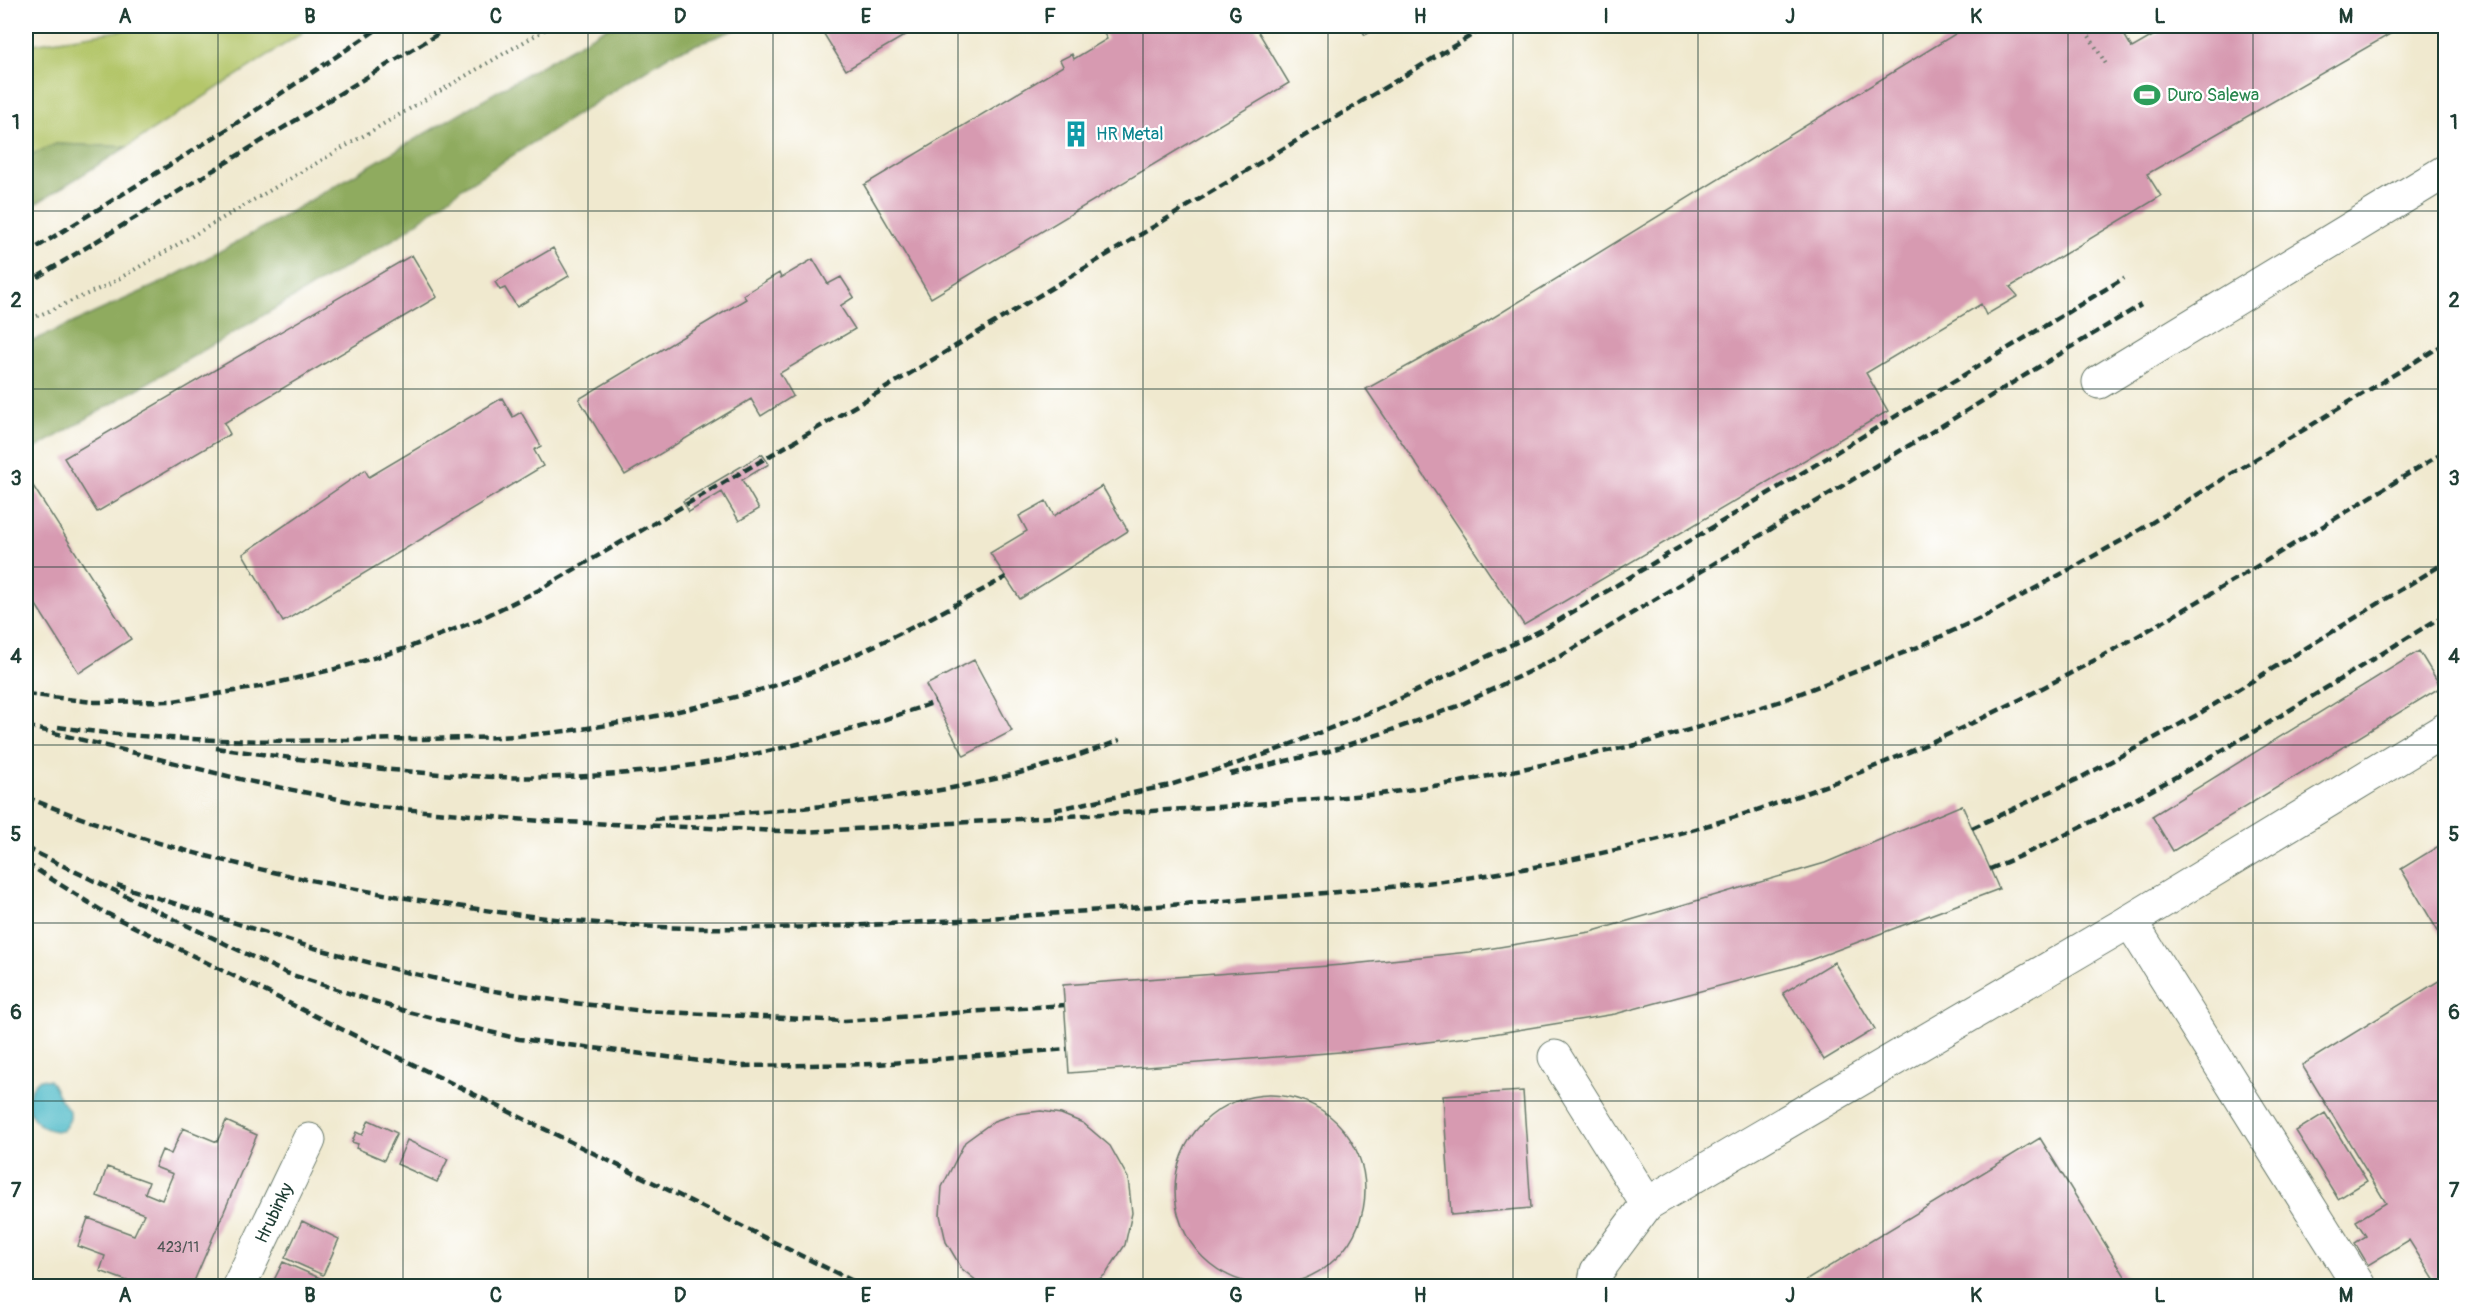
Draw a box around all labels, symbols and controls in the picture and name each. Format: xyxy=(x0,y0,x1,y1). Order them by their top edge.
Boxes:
text: A xyxy=(119,4,132,29)
text: B xyxy=(304,4,316,29)
text: C xyxy=(490,4,502,29)
text: D xyxy=(674,4,687,29)
text: E xyxy=(861,4,872,29)
text: F xyxy=(1044,4,1056,29)
text: G xyxy=(1229,4,1243,29)
text: H xyxy=(1414,4,1427,29)
text: I xyxy=(1603,4,1609,29)
text: J xyxy=(1785,4,1795,29)
text: K xyxy=(1970,4,1982,29)
text: L xyxy=(2154,4,2166,29)
text: M xyxy=(2339,4,2353,29)
sports icon: Duro Salewa xyxy=(2132,80,2162,110)
place label: Duro Salewa xyxy=(2167,84,2259,107)
text: 1 xyxy=(12,110,20,135)
text: 1 xyxy=(2450,110,2458,135)
building icon: HR Metal xyxy=(1061,119,1091,149)
place label: HR Metal xyxy=(1096,123,1163,146)
text: 2 xyxy=(10,288,22,313)
text: 2 xyxy=(2448,288,2460,313)
text: 3 xyxy=(10,466,22,491)
text: 3 xyxy=(2448,466,2460,491)
text: 4 xyxy=(10,644,22,669)
text: 4 xyxy=(2448,644,2460,669)
text: 5 xyxy=(11,822,22,847)
text: 5 xyxy=(2449,822,2460,847)
text: 6 xyxy=(10,1000,22,1025)
text: 6 xyxy=(2448,1000,2460,1025)
text: 7 xyxy=(11,1178,22,1203)
text: 7 xyxy=(2449,1178,2460,1203)
street label: Hrubinky xyxy=(250,1179,298,1247)
house number: 423/11 xyxy=(157,1238,199,1257)
text: A xyxy=(119,1283,132,1308)
text: B xyxy=(304,1283,316,1308)
text: C xyxy=(490,1283,502,1308)
text: D xyxy=(674,1283,687,1308)
text: E xyxy=(861,1283,872,1308)
text: F xyxy=(1044,1283,1056,1308)
text: G xyxy=(1229,1283,1243,1308)
text: H xyxy=(1414,1283,1427,1308)
text: I xyxy=(1603,1283,1609,1308)
text: J xyxy=(1785,1283,1795,1308)
text: K xyxy=(1970,1283,1982,1308)
text: L xyxy=(2154,1283,2166,1308)
text: M xyxy=(2339,1283,2353,1308)

